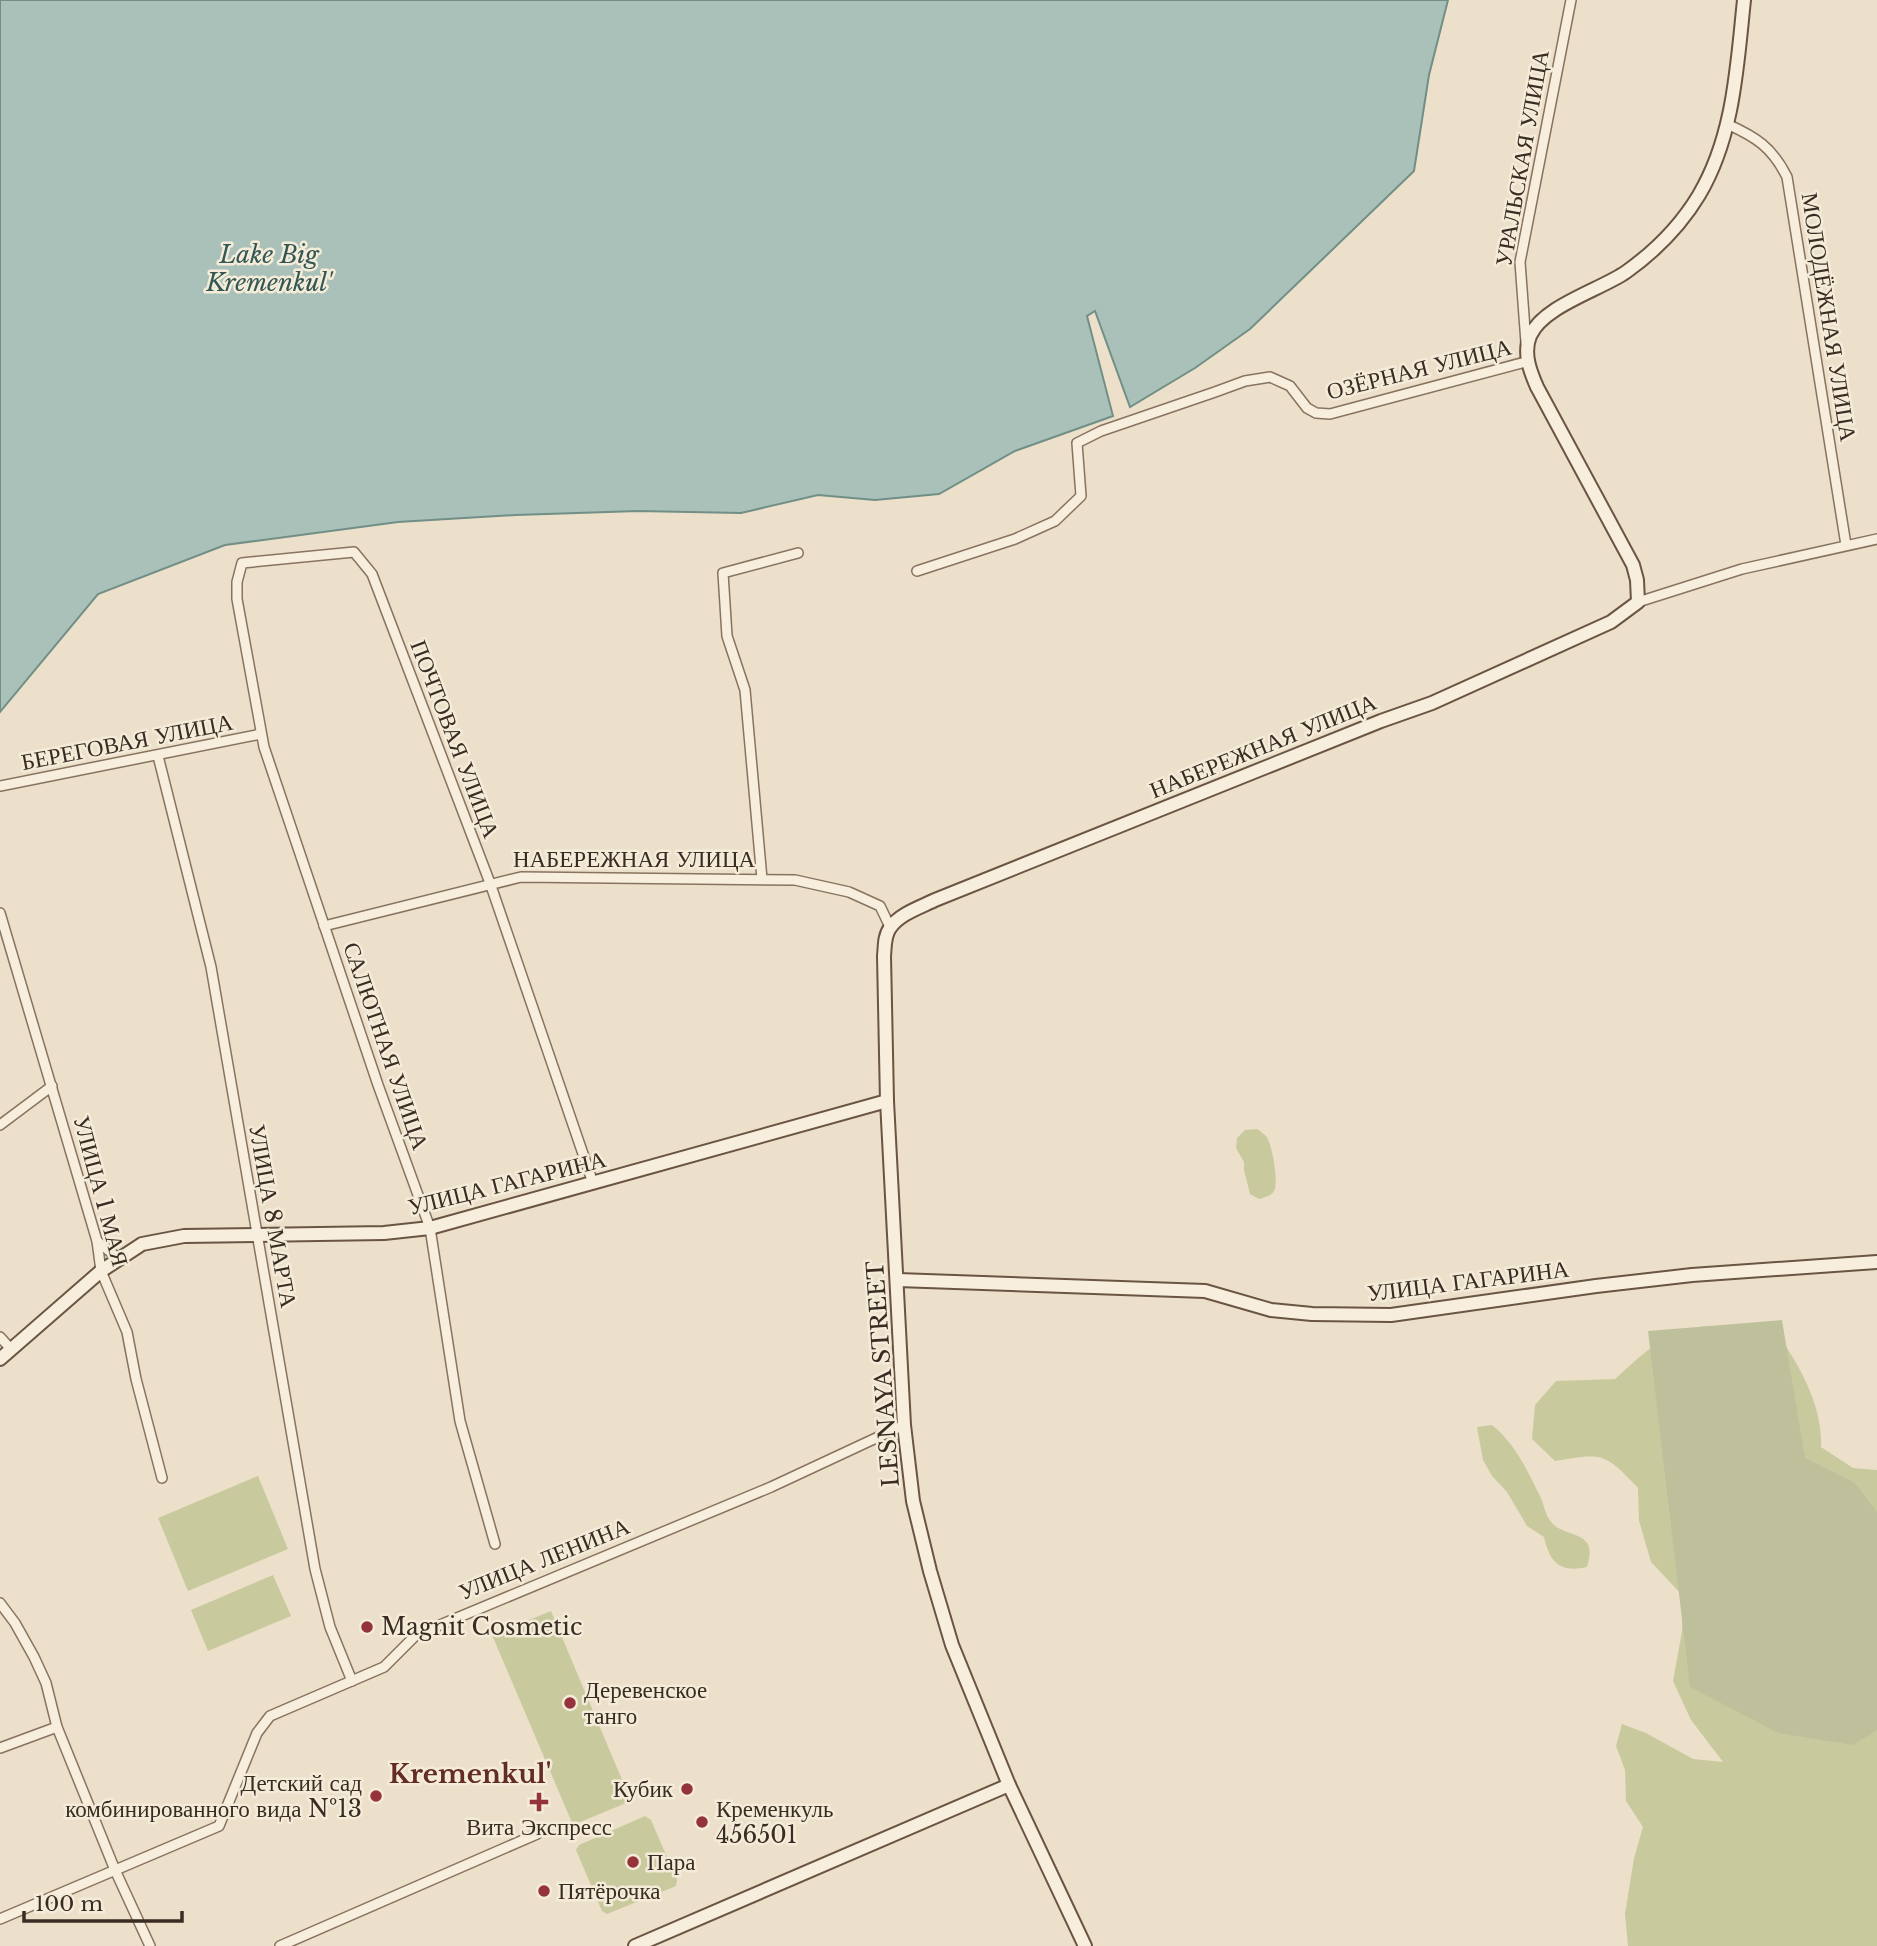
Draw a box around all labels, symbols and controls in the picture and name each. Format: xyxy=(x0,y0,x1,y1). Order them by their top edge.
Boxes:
street label: УРАЛЬСКАЯ УЛИЦА xyxy=(1489,47,1555,268)
street label: МОЛОДЁЖНАЯ УЛИЦА xyxy=(1795,191,1863,444)
water label: Lake Big Kremenkul' xyxy=(205,240,334,297)
street label: ОЗЁРНАЯ УЛИЦА xyxy=(1324,332,1515,405)
street label: ПОЧТОВАЯ УЛИЦА xyxy=(404,636,506,842)
street label: НАБЕРЕЖНАЯ УЛИЦА xyxy=(1145,688,1381,804)
street label: БЕРЕГОВАЯ УЛИЦА xyxy=(19,708,236,776)
street label: НАБЕРЕЖНАЯ УЛИЦА xyxy=(513,845,755,873)
street label: САЛЮТНАЯ УЛИЦА xyxy=(337,938,435,1154)
street label: УЛИЦА 1 МАЯ xyxy=(67,1113,135,1269)
street label: УЛИЦА 8 МАРТА xyxy=(243,1122,303,1310)
street label: УЛИЦА ГАГАРИНА xyxy=(405,1145,609,1221)
street label: УЛИЦА ГАГАРИНА xyxy=(1365,1255,1571,1307)
street label: LESNAYA STREET xyxy=(861,1259,905,1488)
street label: УЛИЦА ЛЕНИНА xyxy=(454,1512,634,1606)
place label: Magnit Cosmetic xyxy=(381,1613,582,1641)
marker: Magnit Cosmetic xyxy=(359,1619,375,1635)
place label: Деревенское танго xyxy=(584,1676,707,1730)
marker: Деревенское танго xyxy=(562,1695,578,1711)
district label: Kremenkul' xyxy=(389,1758,551,1790)
place label: Детский сад комбинированного вида №13 xyxy=(65,1769,362,1823)
place label: Кубик xyxy=(613,1775,674,1803)
marker: Кубик xyxy=(679,1781,695,1797)
marker: Детский сад комбинированного вида №13 xyxy=(368,1788,384,1804)
marker: Вита Экспресс xyxy=(531,1794,547,1810)
place label: Кременкуль 456501 xyxy=(716,1795,833,1849)
place label: Вита Экспресс xyxy=(466,1813,612,1841)
marker: Кременкуль 456501 xyxy=(694,1814,710,1830)
place label: Пара xyxy=(647,1848,696,1876)
marker: Пара xyxy=(625,1854,641,1870)
place label: Пятёрочка xyxy=(558,1877,660,1905)
scale bar xyxy=(24,1880,182,1924)
marker: Пятёрочка xyxy=(536,1883,552,1899)
text: 100 m xyxy=(35,1891,103,1917)

